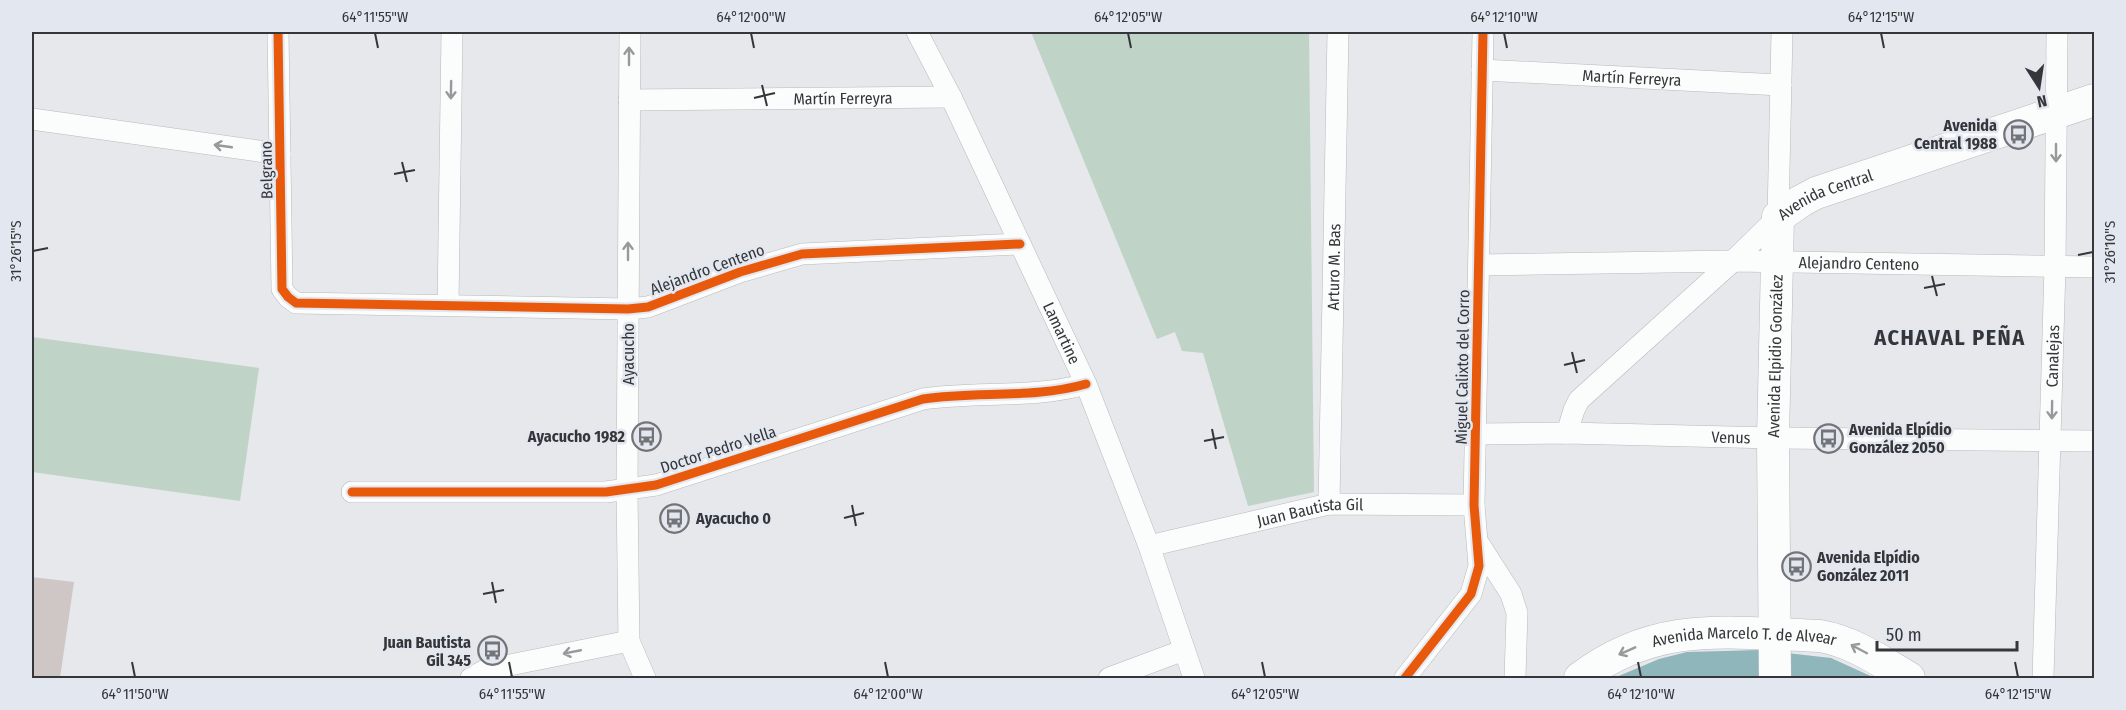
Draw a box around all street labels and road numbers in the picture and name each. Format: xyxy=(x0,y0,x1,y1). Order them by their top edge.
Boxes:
street label: Martín Ferreyra xyxy=(1582,66,1682,90)
street label: Martín Ferreyra xyxy=(793,89,893,108)
street label: Belgrano xyxy=(256,141,277,199)
street label: Avenida Central xyxy=(1774,166,1875,224)
street label: Arturo M. Bas xyxy=(1324,223,1344,311)
street label: Alejandro Centeno xyxy=(647,240,767,299)
street label: Alejandro Centeno xyxy=(1798,253,1919,274)
street label: Avenida Elpidio González xyxy=(1764,274,1787,438)
street label: Miguel Calixto del Corro xyxy=(1452,289,1473,445)
street label: Lamartine xyxy=(1039,299,1084,367)
street label: Ayacucho xyxy=(619,323,638,385)
street label: Canalejas xyxy=(2042,324,2063,388)
street label: Doctor Pedro Vella xyxy=(658,422,779,477)
street label: Venus xyxy=(1711,428,1751,447)
street label: Juan Bautista Gil xyxy=(1255,495,1363,531)
street label: Avenida Marcelo T. de Alvear xyxy=(1650,623,1839,651)

